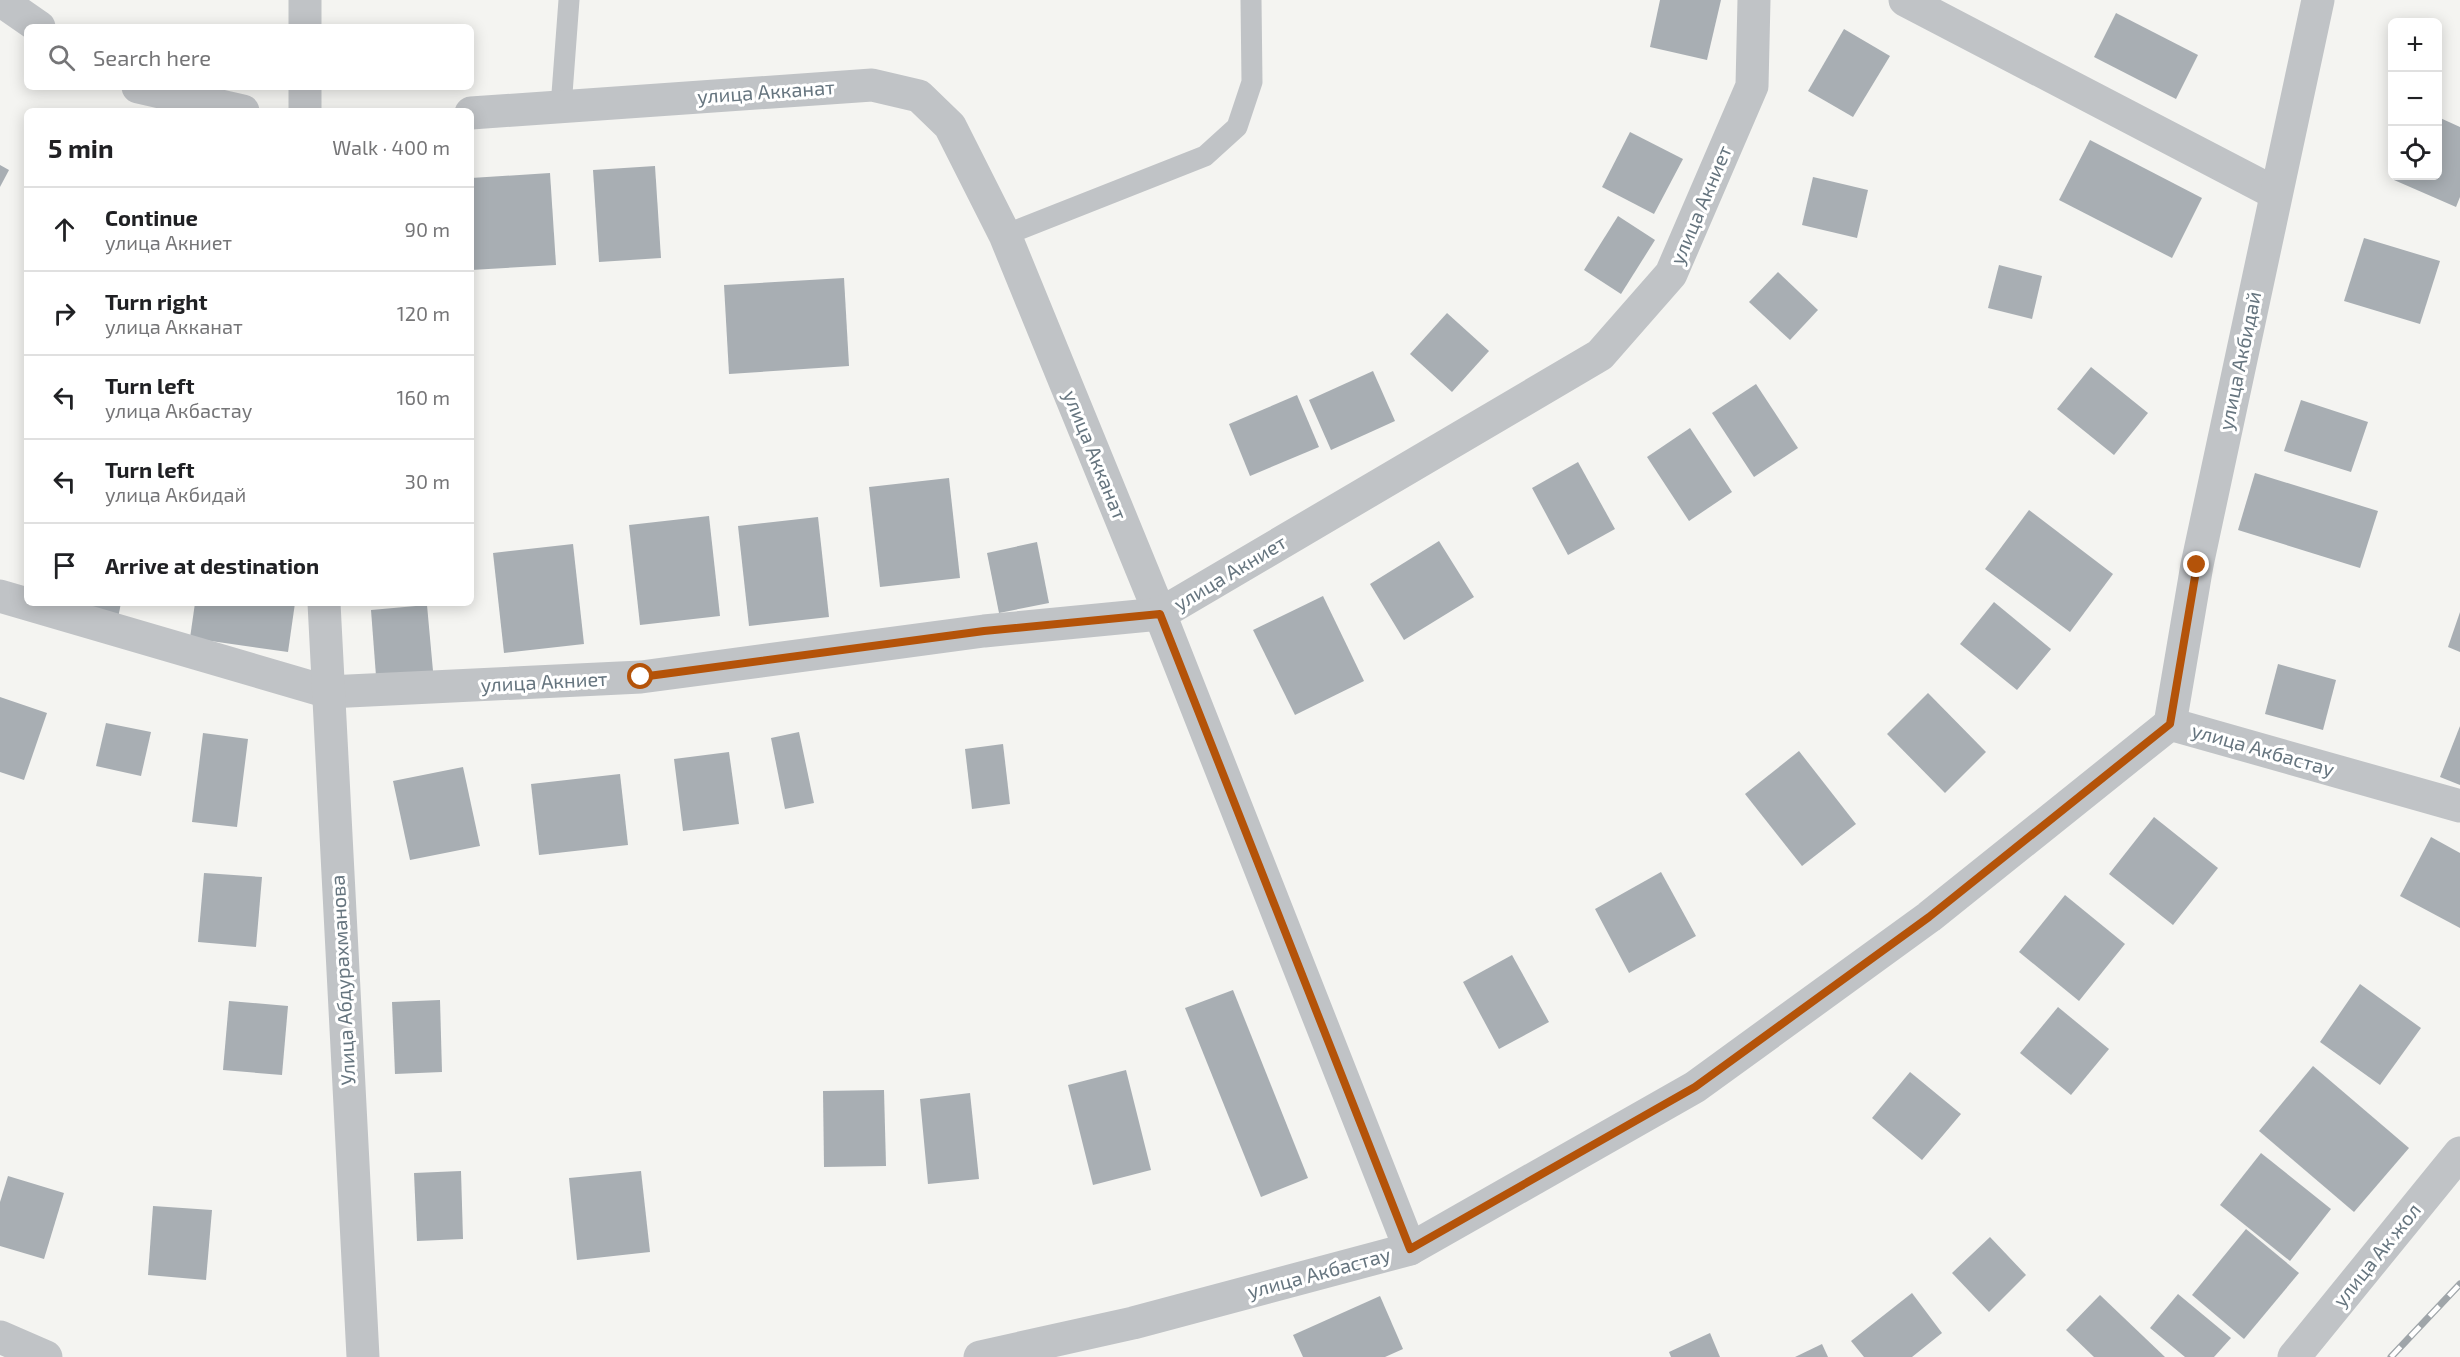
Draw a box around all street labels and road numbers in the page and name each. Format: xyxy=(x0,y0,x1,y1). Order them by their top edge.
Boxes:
street label: улица Акканат xyxy=(696,74,836,109)
street label: улица Акниет xyxy=(1664,141,1737,268)
street label: улица Акбидай xyxy=(2213,289,2266,433)
street label: улица Акканат xyxy=(1058,386,1133,524)
street label: улица Акниет xyxy=(1169,529,1291,616)
street label: улица Акниет xyxy=(480,666,608,697)
street label: улица Акбастау xyxy=(2189,717,2338,782)
street label: Улица Абдурахманова xyxy=(325,874,360,1086)
street label: улица Ак жол xyxy=(2327,1198,2426,1312)
street label: улица Акбастау xyxy=(1244,1241,1394,1304)

